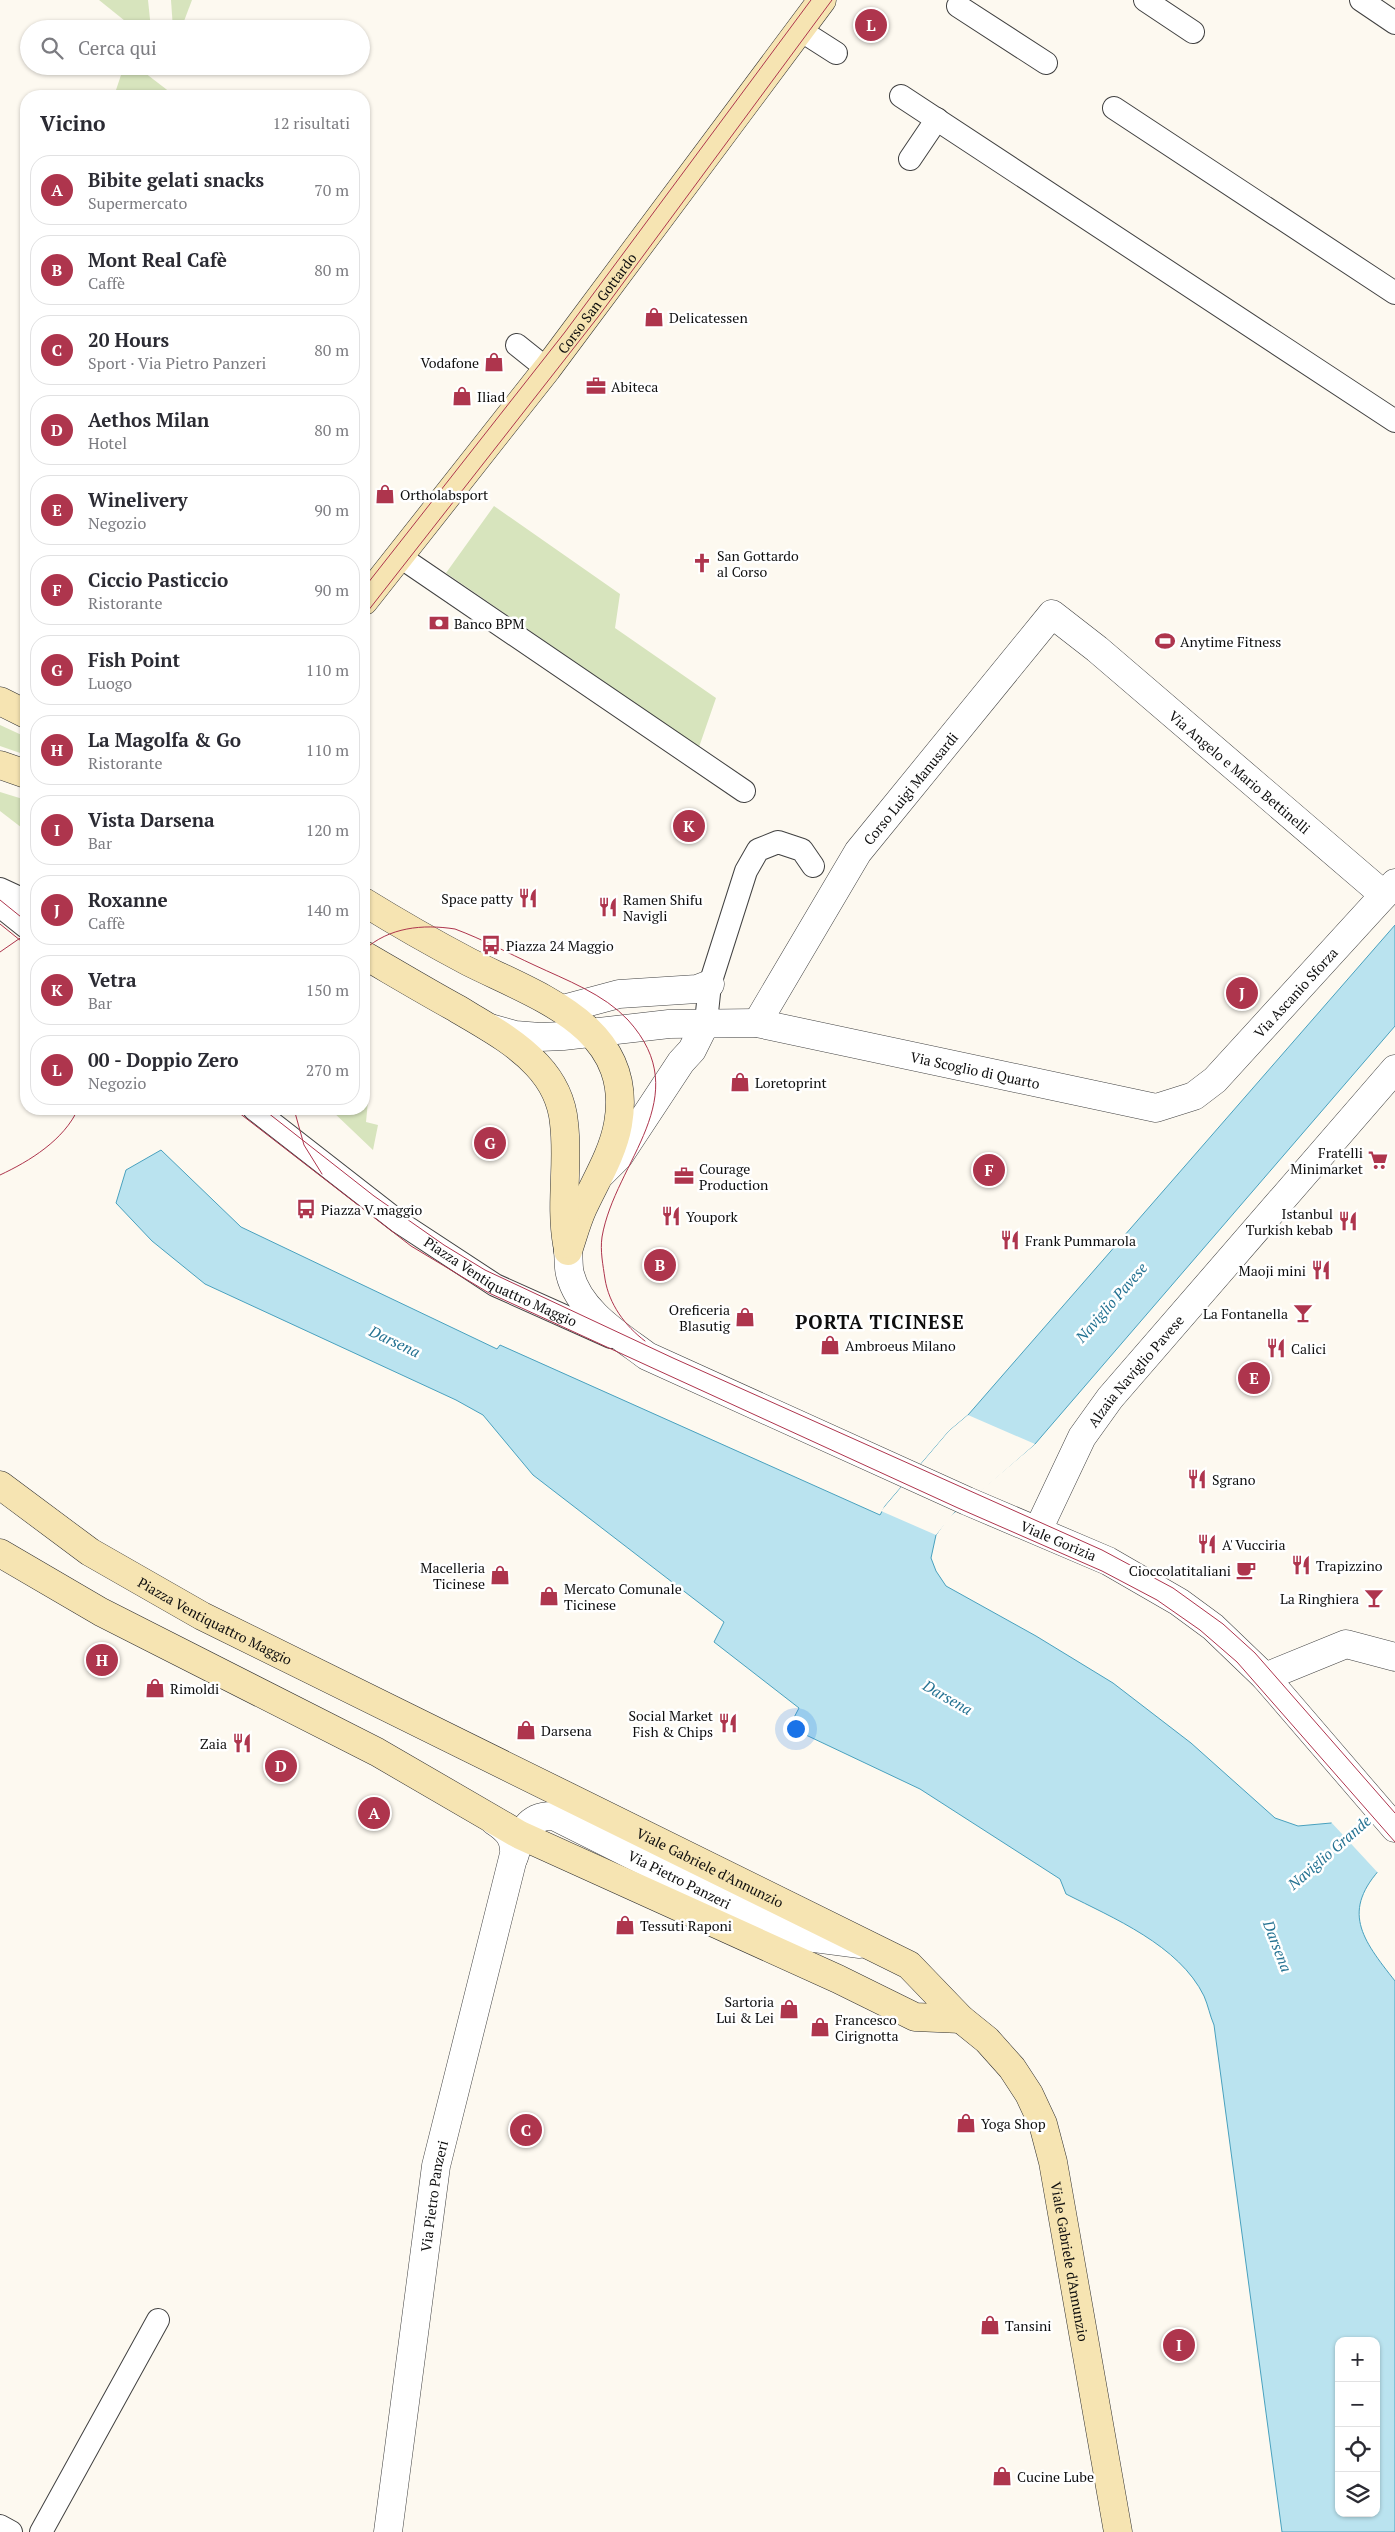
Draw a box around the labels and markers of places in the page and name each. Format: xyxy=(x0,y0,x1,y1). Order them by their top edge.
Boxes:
pin: L xyxy=(855,6,887,44)
shop icon: Delicatessen xyxy=(643,306,665,328)
place label: Delicatessen xyxy=(669,308,748,327)
shop icon: Vodafone xyxy=(483,351,505,373)
place label: Vodafone xyxy=(420,353,479,372)
office icon: Abiteca xyxy=(585,375,607,397)
place label: Abiteca xyxy=(611,377,658,396)
shop icon: Iliad xyxy=(451,385,473,407)
place label: Iliad xyxy=(477,387,505,406)
shop icon: Ortholabsport xyxy=(374,483,396,505)
place label: Ortholabsport xyxy=(400,485,489,504)
place label: San Gottardo al Corso xyxy=(717,546,799,581)
church icon: San Gottardo al Corso xyxy=(691,552,713,574)
bank icon: Banco BPM xyxy=(428,612,450,634)
place label: Banco BPM xyxy=(454,614,525,633)
sports icon: Anytime Fitness xyxy=(1154,630,1176,652)
place label: Anytime Fitness xyxy=(1180,632,1281,651)
pin: K xyxy=(673,807,705,845)
restaurant icon: Space patty xyxy=(517,887,539,909)
place label: Space patty xyxy=(441,889,514,908)
place label: Ramen Shifu Navigli xyxy=(623,890,703,925)
restaurant icon: Ramen Shifu Navigli xyxy=(597,896,619,918)
bus stop icon: Piazza 24 Maggio xyxy=(480,934,502,956)
place label: Piazza 24 Maggio xyxy=(506,936,614,955)
pin: J xyxy=(1226,974,1258,1012)
shop icon: Loretoprint xyxy=(729,1071,751,1093)
place label: Loretoprint xyxy=(755,1073,828,1092)
pin: G xyxy=(474,1124,506,1162)
place label: Fratelli Minimarket xyxy=(1290,1143,1364,1178)
supermarket icon: Fratelli Minimarket xyxy=(1367,1149,1389,1171)
pin: F xyxy=(973,1151,1005,1189)
place label: Courage Production xyxy=(699,1159,769,1194)
office icon: Courage Production xyxy=(673,1165,695,1187)
bus stop icon: Piazza V.maggio xyxy=(295,1198,317,1220)
place label: Piazza V.maggio xyxy=(321,1200,422,1219)
place label: Istanbul Turkish kebab xyxy=(1246,1204,1333,1239)
restaurant icon: Youpork xyxy=(660,1205,682,1227)
place label: Youpork xyxy=(686,1207,739,1226)
restaurant icon: Istanbul Turkish kebab xyxy=(1337,1210,1359,1232)
restaurant icon: Frank Pummarola xyxy=(999,1229,1021,1251)
place label: Frank Pummarola xyxy=(1025,1231,1136,1250)
pin: B xyxy=(644,1246,676,1284)
restaurant icon: Maoji mini xyxy=(1310,1259,1332,1281)
place label: Maoji mini xyxy=(1239,1261,1306,1280)
place label: Oreficeria Blasutig xyxy=(669,1300,731,1335)
bar icon: La Fontanella xyxy=(1292,1302,1314,1324)
place label: La Fontanella xyxy=(1203,1304,1288,1323)
shop icon: Oreficeria Blasutig xyxy=(734,1306,756,1328)
shop icon: Ambroeus Milano xyxy=(819,1334,841,1356)
place label: Ambroeus Milano xyxy=(845,1336,956,1355)
restaurant icon: Calici xyxy=(1265,1337,1287,1359)
place label: Calici xyxy=(1291,1339,1326,1358)
pin: E xyxy=(1238,1359,1270,1397)
restaurant icon: Sgrano xyxy=(1186,1468,1208,1490)
place label: Sgrano xyxy=(1212,1470,1256,1489)
restaurant icon: A' Vucciria xyxy=(1196,1533,1218,1555)
place label: A' Vucciria xyxy=(1222,1535,1286,1554)
restaurant icon: Trapizzino xyxy=(1290,1554,1312,1576)
place label: Trapizzino xyxy=(1316,1556,1383,1575)
place label: Macelleria Ticinese xyxy=(420,1558,485,1593)
cafe icon: Cioccolatitaliani xyxy=(1235,1559,1257,1581)
place label: Cioccolatitaliani xyxy=(1129,1561,1231,1580)
shop icon: Macelleria Ticinese xyxy=(489,1564,511,1586)
place label: Mercato Comunale Ticinese xyxy=(564,1579,682,1614)
shop icon: Mercato Comunale Ticinese xyxy=(538,1585,560,1607)
bar icon: La Ringhiera xyxy=(1363,1587,1385,1609)
place label: La Ringhiera xyxy=(1280,1589,1359,1608)
pin: H xyxy=(86,1641,118,1679)
shop icon: Rimoldi xyxy=(144,1677,166,1699)
place label: Rimoldi xyxy=(170,1679,219,1698)
place label: Social Market Fish & Chips xyxy=(628,1706,714,1741)
restaurant icon: Social Market Fish & Chips xyxy=(717,1712,739,1734)
shop icon: Darsena xyxy=(515,1719,537,1741)
place label: Darsena xyxy=(541,1721,592,1740)
restaurant icon: Zaia xyxy=(231,1732,253,1754)
place label: Zaia xyxy=(200,1734,227,1753)
pin: D xyxy=(265,1747,297,1785)
pin: A xyxy=(358,1794,390,1832)
shop icon: Tessuti Raponi xyxy=(614,1914,636,1936)
place label: Tessuti Raponi xyxy=(640,1916,732,1935)
place label: Sartoria Lui & Lei xyxy=(716,1992,774,2027)
shop icon: Sartoria Lui & Lei xyxy=(778,1998,800,2020)
place label: Francesco Cirignotta xyxy=(835,2010,899,2045)
shop icon: Francesco Cirignotta xyxy=(809,2016,831,2038)
pin: C xyxy=(510,2111,542,2149)
shop icon: Yoga Shop xyxy=(955,2112,977,2134)
place label: Yoga Shop xyxy=(981,2114,1046,2133)
shop icon: Tansini xyxy=(979,2314,1001,2336)
place label: Tansini xyxy=(1005,2316,1051,2335)
pin: I xyxy=(1163,2326,1195,2364)
shop icon: Cucine Lube xyxy=(991,2465,1013,2487)
place label: Cucine Lube xyxy=(1017,2467,1094,2486)

